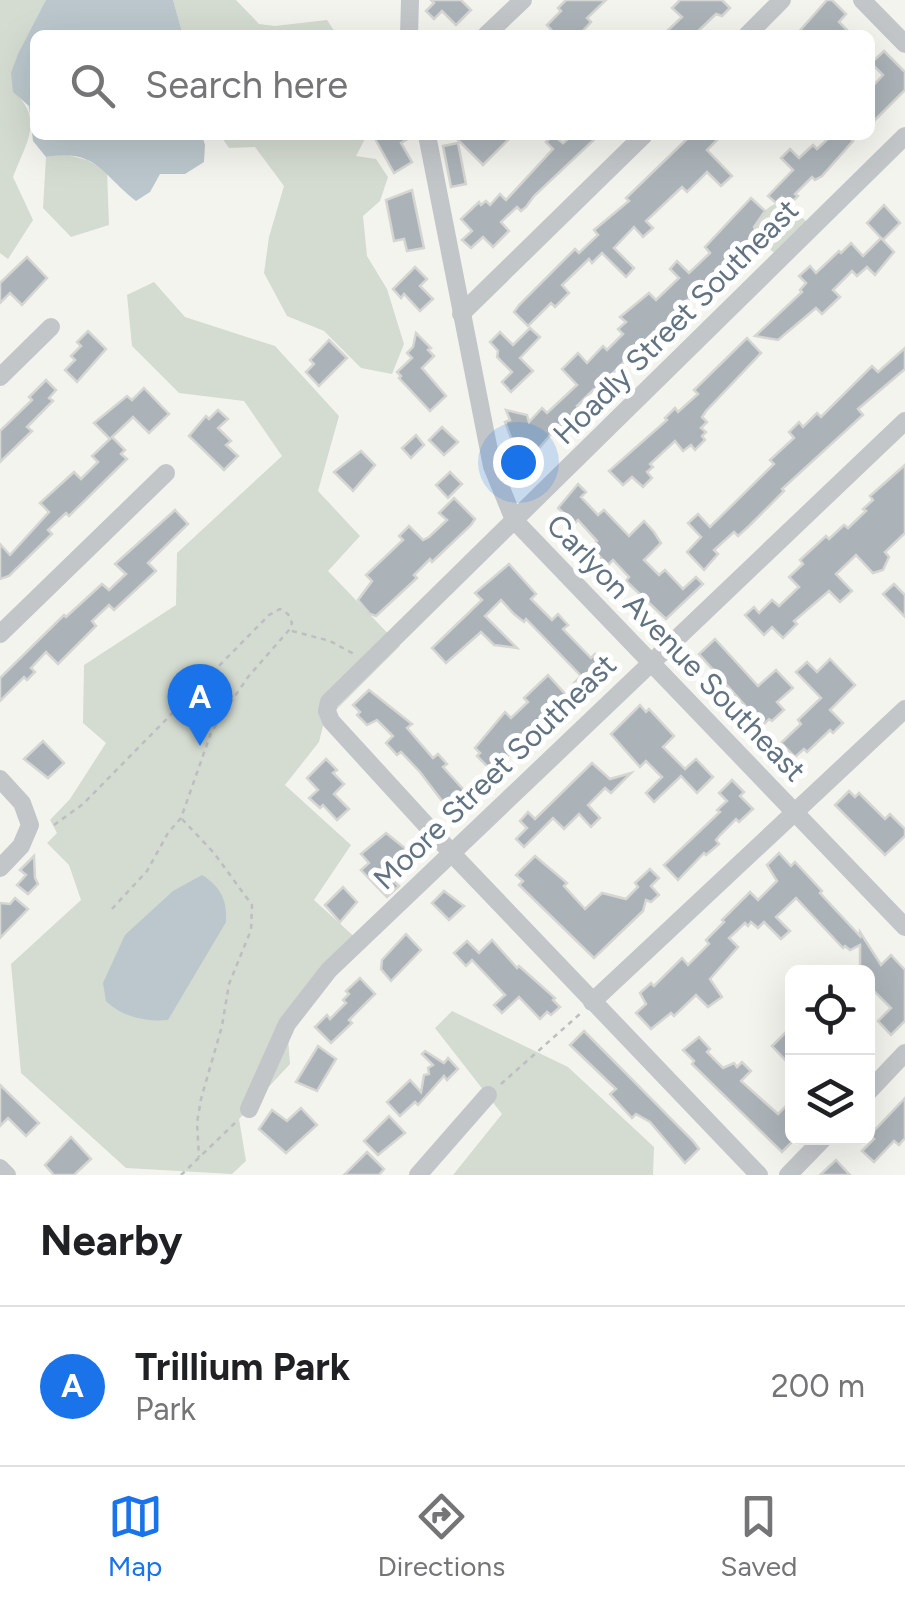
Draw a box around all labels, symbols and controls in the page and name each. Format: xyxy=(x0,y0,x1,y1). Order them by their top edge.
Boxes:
search box xyxy=(30,30,875,140)
icon: search xyxy=(65,58,120,113)
text: Search here xyxy=(145,62,348,108)
street label: Hoadly Street Southeast xyxy=(545,191,806,452)
your location xyxy=(493,437,544,488)
street label: Carlyon Avenue Southeast xyxy=(539,506,814,789)
street label: Moore Street Southeast xyxy=(366,646,624,897)
pin: A xyxy=(168,664,232,746)
map controls xyxy=(785,965,875,1145)
button: locate xyxy=(785,965,875,1055)
button: layers xyxy=(785,1055,875,1145)
text: Nearby xyxy=(40,1215,182,1266)
text: Trillium Park xyxy=(135,1344,350,1390)
text: A xyxy=(61,1367,84,1405)
text: 200 m xyxy=(771,1367,865,1405)
text: Park xyxy=(135,1390,196,1428)
tab: Map xyxy=(108,1489,163,1583)
tab: Directions xyxy=(378,1489,505,1583)
tab: Saved xyxy=(720,1489,797,1583)

